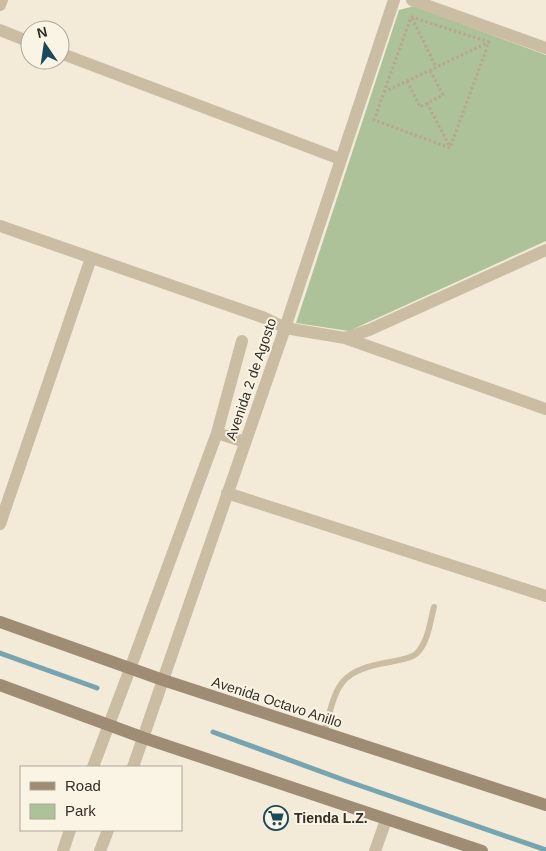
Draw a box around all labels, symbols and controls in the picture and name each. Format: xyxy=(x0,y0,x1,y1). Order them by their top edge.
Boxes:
north arrow xyxy=(20,20,70,70)
text: N xyxy=(35,23,49,41)
street label: Avenida 2 de Agosto xyxy=(223,316,279,442)
street label: Avenida Octavo Anillo xyxy=(210,673,344,731)
legend xyxy=(20,766,182,831)
text: Road xyxy=(65,777,101,794)
text: Park xyxy=(65,802,96,819)
supermarket icon: Tienda L.Z. xyxy=(263,805,289,831)
place label: Tienda L.Z. xyxy=(294,810,368,826)

